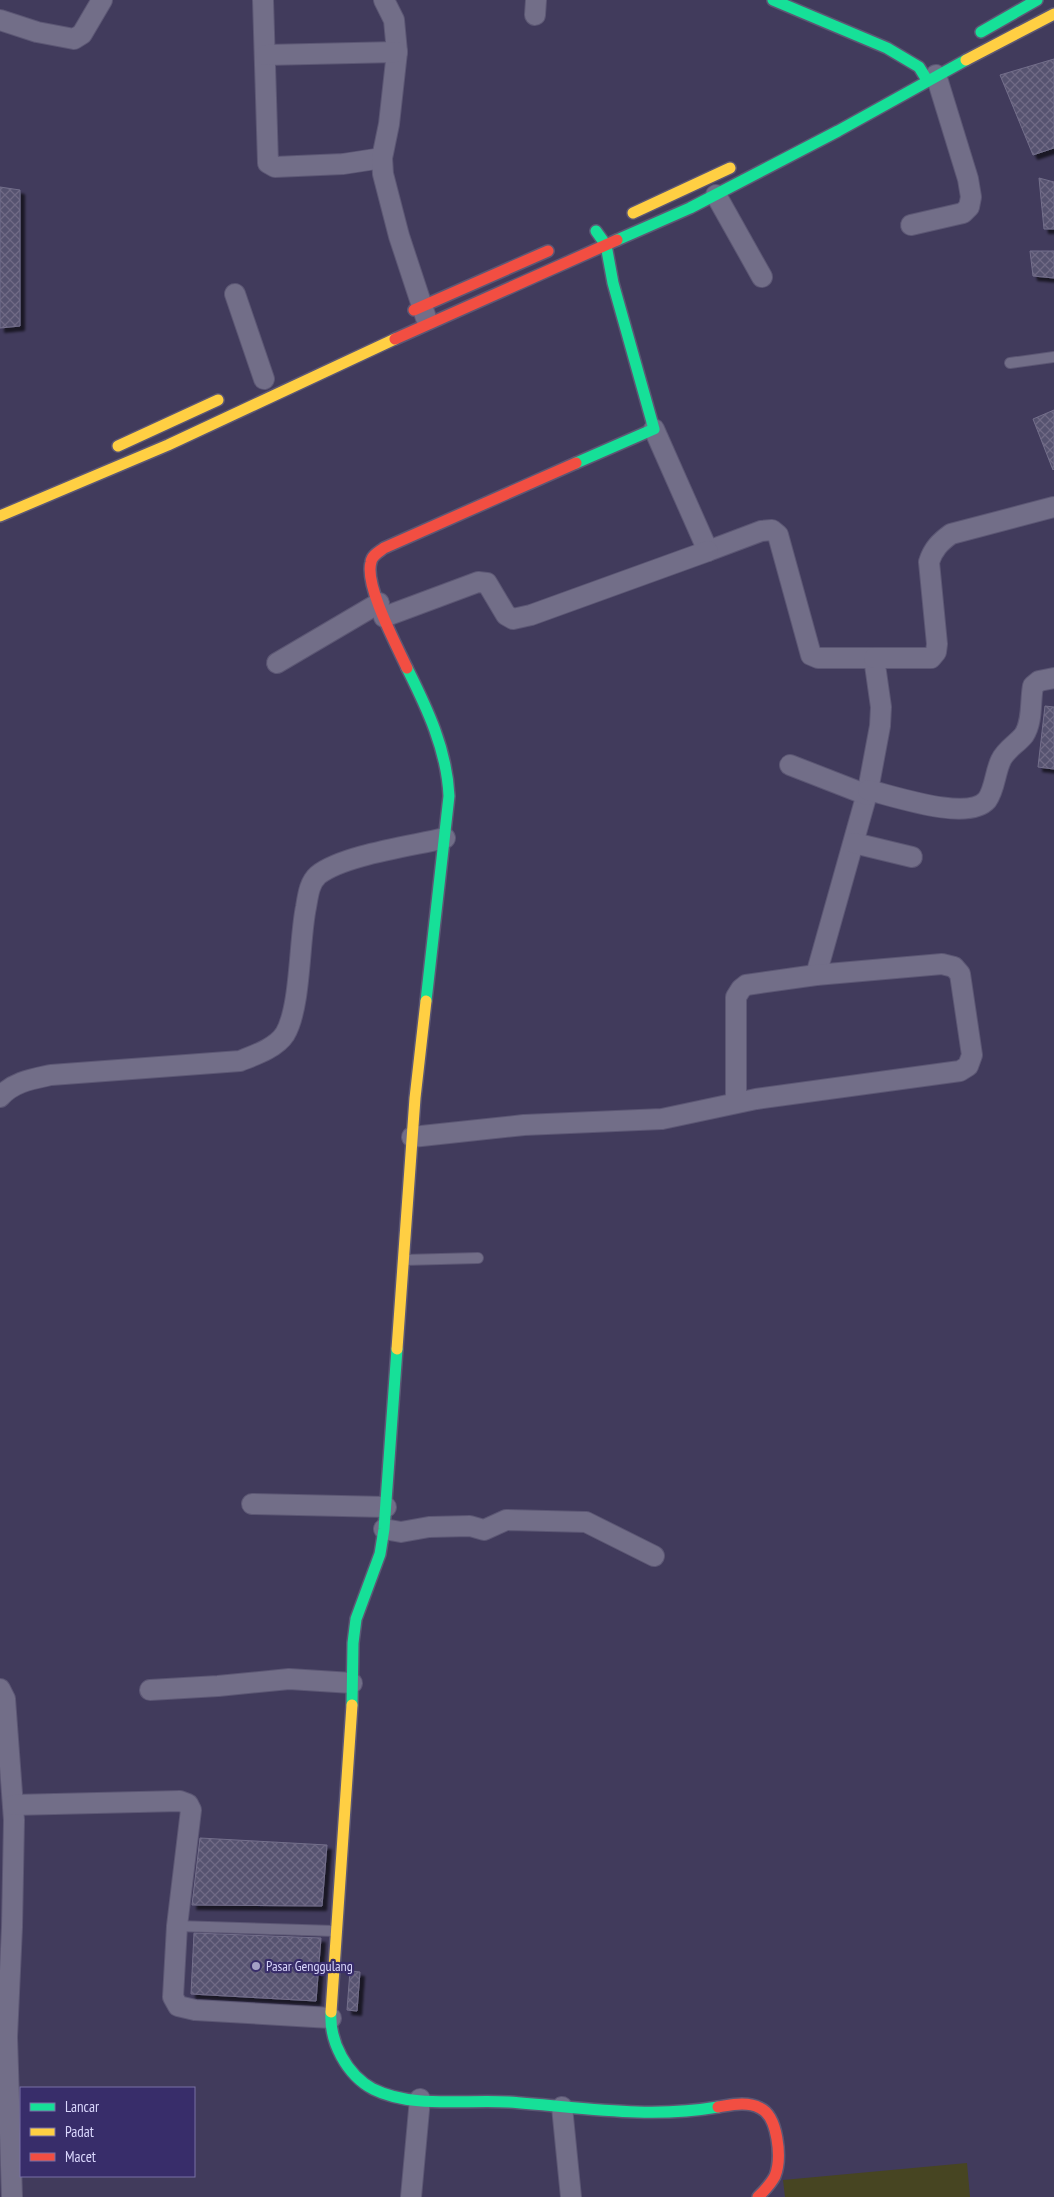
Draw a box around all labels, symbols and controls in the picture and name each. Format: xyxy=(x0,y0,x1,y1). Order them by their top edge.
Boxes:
place label: Pasar Genggulang xyxy=(266,1957,353,1975)
marker: Pasar Genggulang xyxy=(250,1960,262,1972)
legend xyxy=(20,2087,195,2177)
text: Lancar xyxy=(65,2097,100,2116)
text: Padat xyxy=(65,2122,94,2141)
text: Macet xyxy=(65,2147,96,2166)

